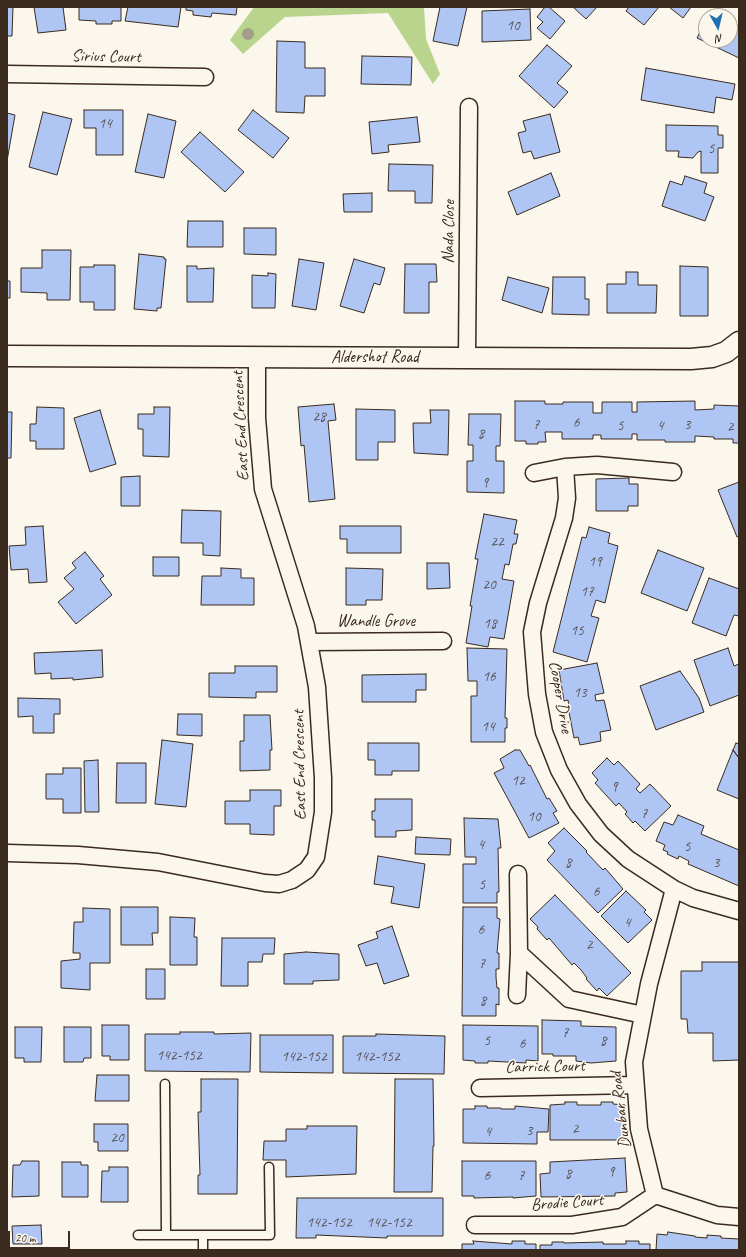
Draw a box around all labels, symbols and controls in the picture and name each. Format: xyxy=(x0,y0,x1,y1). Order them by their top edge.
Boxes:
north arrow xyxy=(698,8,738,48)
house number: 10 xyxy=(506,17,520,35)
text: N xyxy=(715,31,724,46)
street label: Sirius Court xyxy=(71,46,141,68)
house number: 14 xyxy=(98,115,112,133)
house number: 5 xyxy=(708,140,714,158)
street label: Nada Close xyxy=(438,200,460,264)
street label: Aldershot Road xyxy=(331,348,419,368)
street label: East End Crescent xyxy=(228,371,254,481)
house number: 28 xyxy=(312,408,326,426)
house number: 6 xyxy=(573,414,579,432)
house number: 7 xyxy=(533,416,539,434)
house number: 3 xyxy=(684,416,690,434)
house number: 5 xyxy=(617,417,623,435)
house number: 4 xyxy=(657,417,663,435)
house number: 2 xyxy=(727,418,733,436)
house number: 8 xyxy=(478,425,484,443)
house number: 9 xyxy=(482,474,488,492)
house number: 22 xyxy=(490,533,504,551)
house number: 19 xyxy=(588,553,602,571)
house number: 20 xyxy=(482,576,496,594)
house number: 17 xyxy=(580,583,594,601)
street label: Wandle Grove xyxy=(337,612,415,632)
house number: 18 xyxy=(483,615,497,633)
house number: 15 xyxy=(570,622,584,640)
street label: Cooper Drive xyxy=(544,659,576,735)
house number: 16 xyxy=(482,668,496,686)
house number: 13 xyxy=(573,684,587,702)
street label: East End Crescent xyxy=(289,710,311,820)
house number: 14 xyxy=(481,718,495,736)
house number: 12 xyxy=(511,772,525,790)
house number: 9 xyxy=(611,778,617,796)
house number: 7 xyxy=(641,805,647,823)
house number: 10 xyxy=(527,808,541,826)
house number: 4 xyxy=(478,836,484,854)
house number: 5 xyxy=(684,838,690,856)
house number: 8 xyxy=(565,854,571,872)
house number: 3 xyxy=(713,854,719,872)
house number: 5 xyxy=(479,876,485,894)
house number: 6 xyxy=(593,883,599,901)
house number: 4 xyxy=(624,914,630,932)
house number: 6 xyxy=(478,921,484,939)
house number: 2 xyxy=(586,936,592,954)
house number: 7 xyxy=(479,955,485,973)
house number: 8 xyxy=(480,992,486,1010)
house number: 7 xyxy=(562,1024,568,1042)
house number: 5 xyxy=(484,1032,490,1050)
house number: 8 xyxy=(600,1032,606,1050)
house number: 6 xyxy=(519,1035,525,1053)
house number: 142-152 xyxy=(156,1047,202,1065)
house number: 142-152 xyxy=(281,1048,327,1066)
house number: 142-152 xyxy=(354,1048,400,1066)
street label: Carrick Court xyxy=(505,1056,585,1078)
street label: Dunbar Road xyxy=(606,1071,636,1149)
house number: 2 xyxy=(572,1120,578,1138)
house number: 3 xyxy=(526,1122,532,1140)
house number: 4 xyxy=(485,1123,491,1141)
house number: 20 xyxy=(110,1129,124,1147)
house number: 9 xyxy=(608,1163,614,1181)
house number: 8 xyxy=(565,1165,571,1183)
house number: 6 xyxy=(484,1167,490,1185)
house number: 7 xyxy=(518,1167,524,1185)
street label: Brodie Court xyxy=(530,1190,604,1216)
house number: 142-152 xyxy=(306,1214,352,1232)
house number: 142-152 xyxy=(366,1214,412,1232)
scale bar xyxy=(10,1223,72,1249)
text: 20 m xyxy=(15,1230,35,1246)

